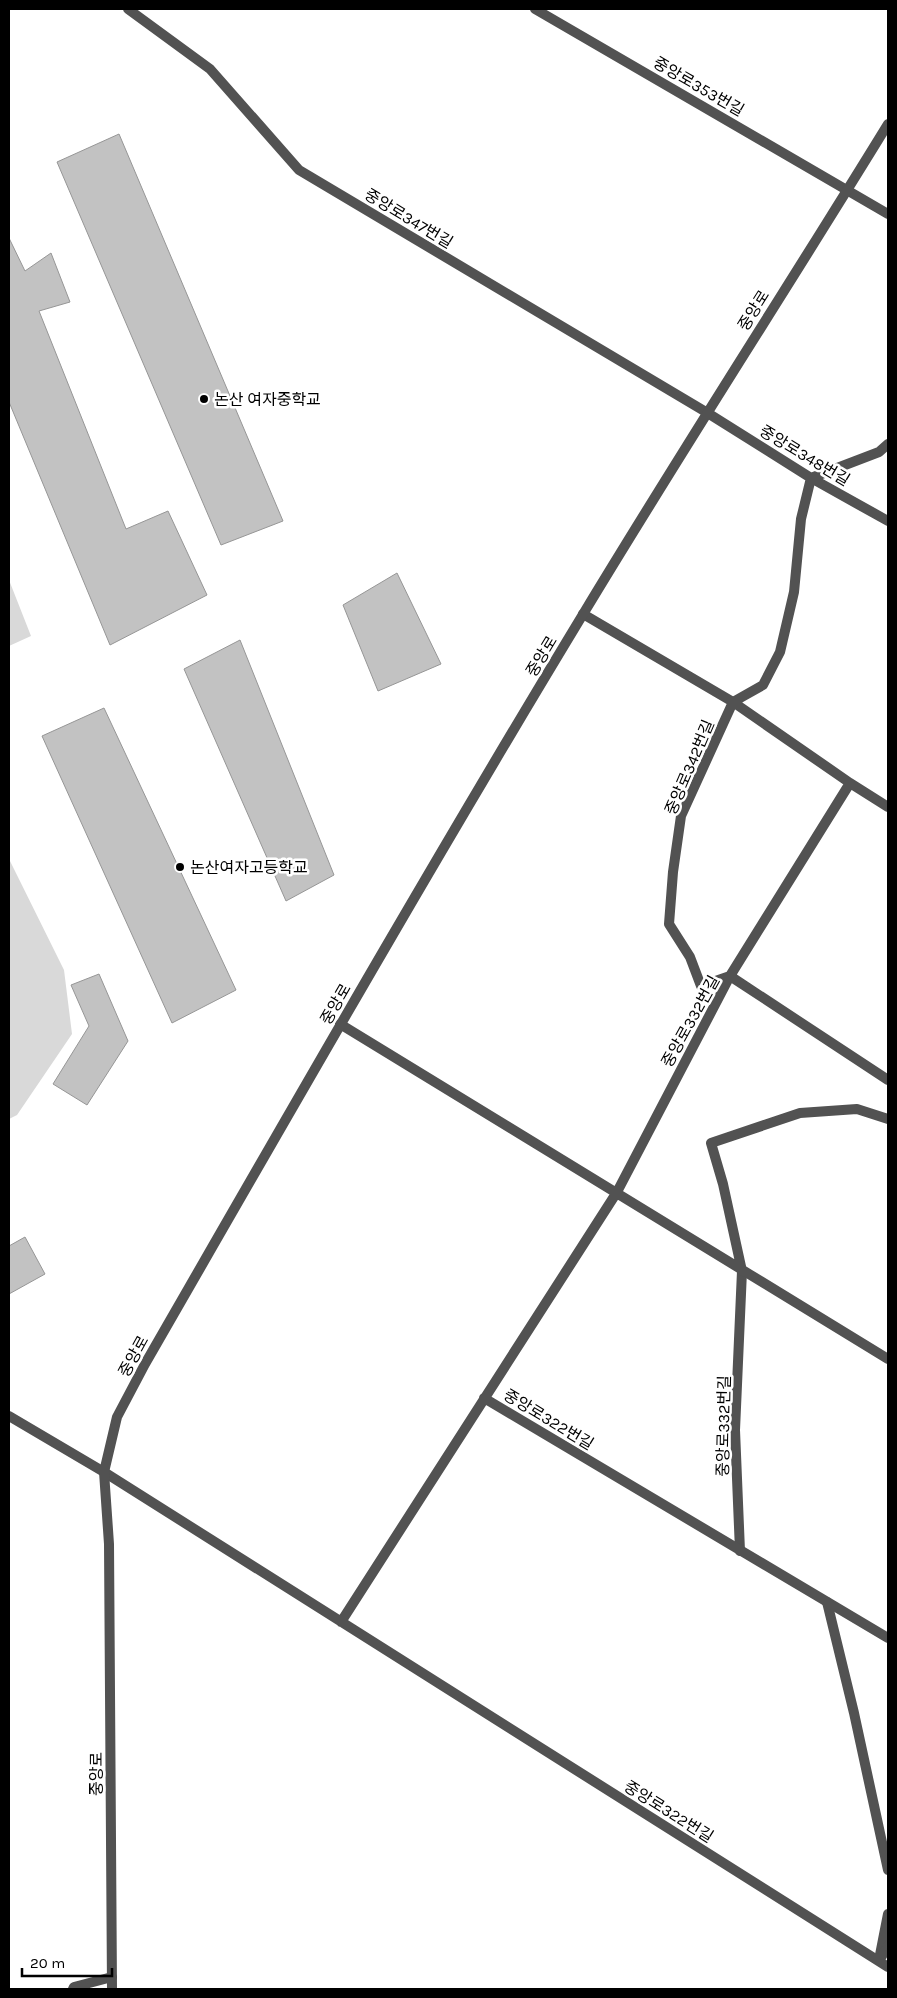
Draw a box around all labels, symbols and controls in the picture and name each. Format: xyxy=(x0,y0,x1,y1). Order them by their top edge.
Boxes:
street label: 중앙로353번길 xyxy=(650,53,747,120)
street label: 중앙로347번길 xyxy=(361,185,456,252)
street label: 중앙로 xyxy=(734,286,773,334)
place label: 논산 여자중학교 xyxy=(214,390,321,409)
marker: 논산 여자중학교 xyxy=(198,393,210,405)
street label: 중앙로348번길 xyxy=(756,421,853,490)
street label: 중앙로 xyxy=(522,632,561,680)
street label: 중앙로342번길 xyxy=(661,717,718,818)
place label: 논산여자고등학교 xyxy=(190,858,308,877)
marker: 논산여자고등학교 xyxy=(174,861,186,873)
street label: 중앙로332번길 xyxy=(657,972,723,1070)
street label: 중앙로 xyxy=(316,980,355,1028)
street label: 중앙로 xyxy=(114,1332,153,1380)
street label: 중앙로332번길 xyxy=(713,1375,734,1477)
street label: 중앙로322번길 xyxy=(500,1385,597,1454)
street label: 중앙로 xyxy=(87,1752,106,1796)
street label: 중앙로322번길 xyxy=(621,1776,717,1846)
scale bar xyxy=(22,1946,112,1978)
text: 20 m xyxy=(30,1954,65,1972)

